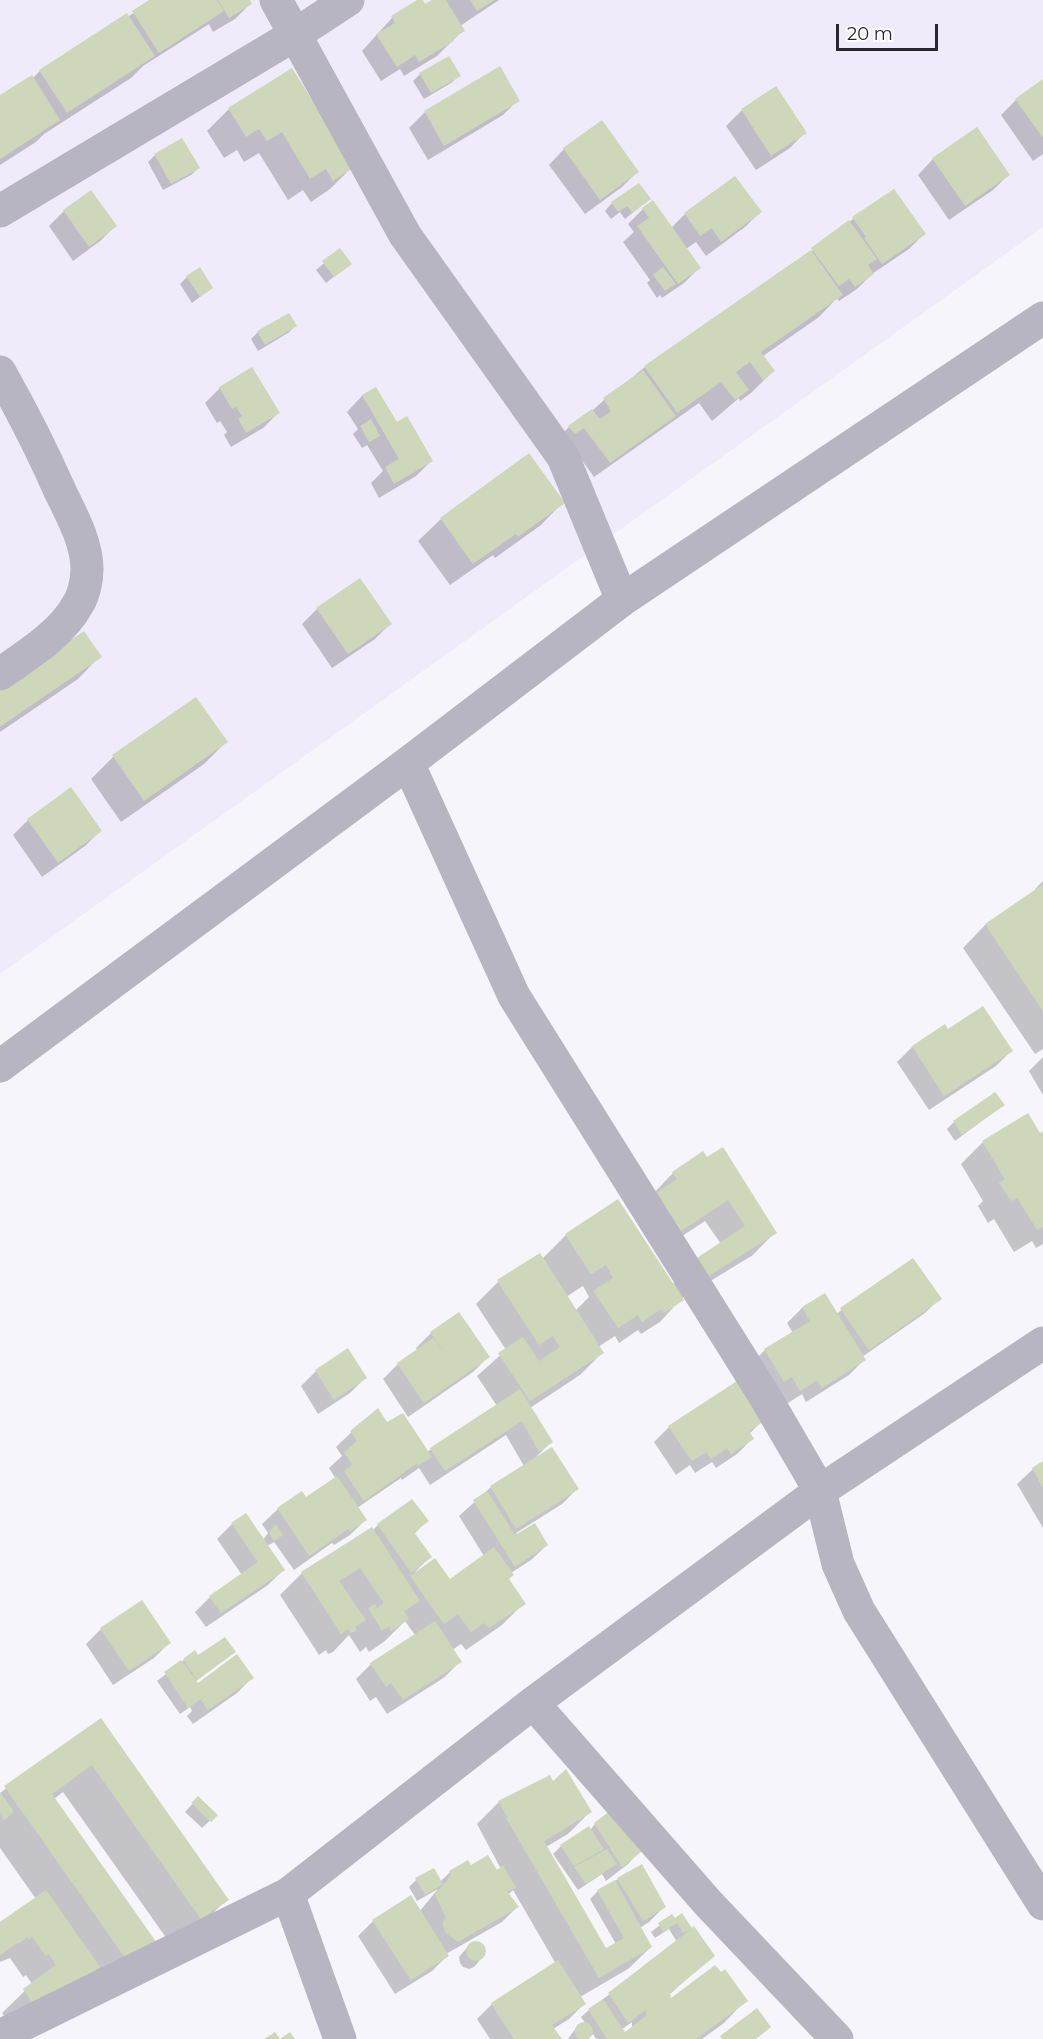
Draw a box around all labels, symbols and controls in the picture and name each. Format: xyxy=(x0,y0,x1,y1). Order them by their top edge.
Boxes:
scale bar xyxy=(839,12,941,50)
text: 20 m xyxy=(847,23,893,45)

